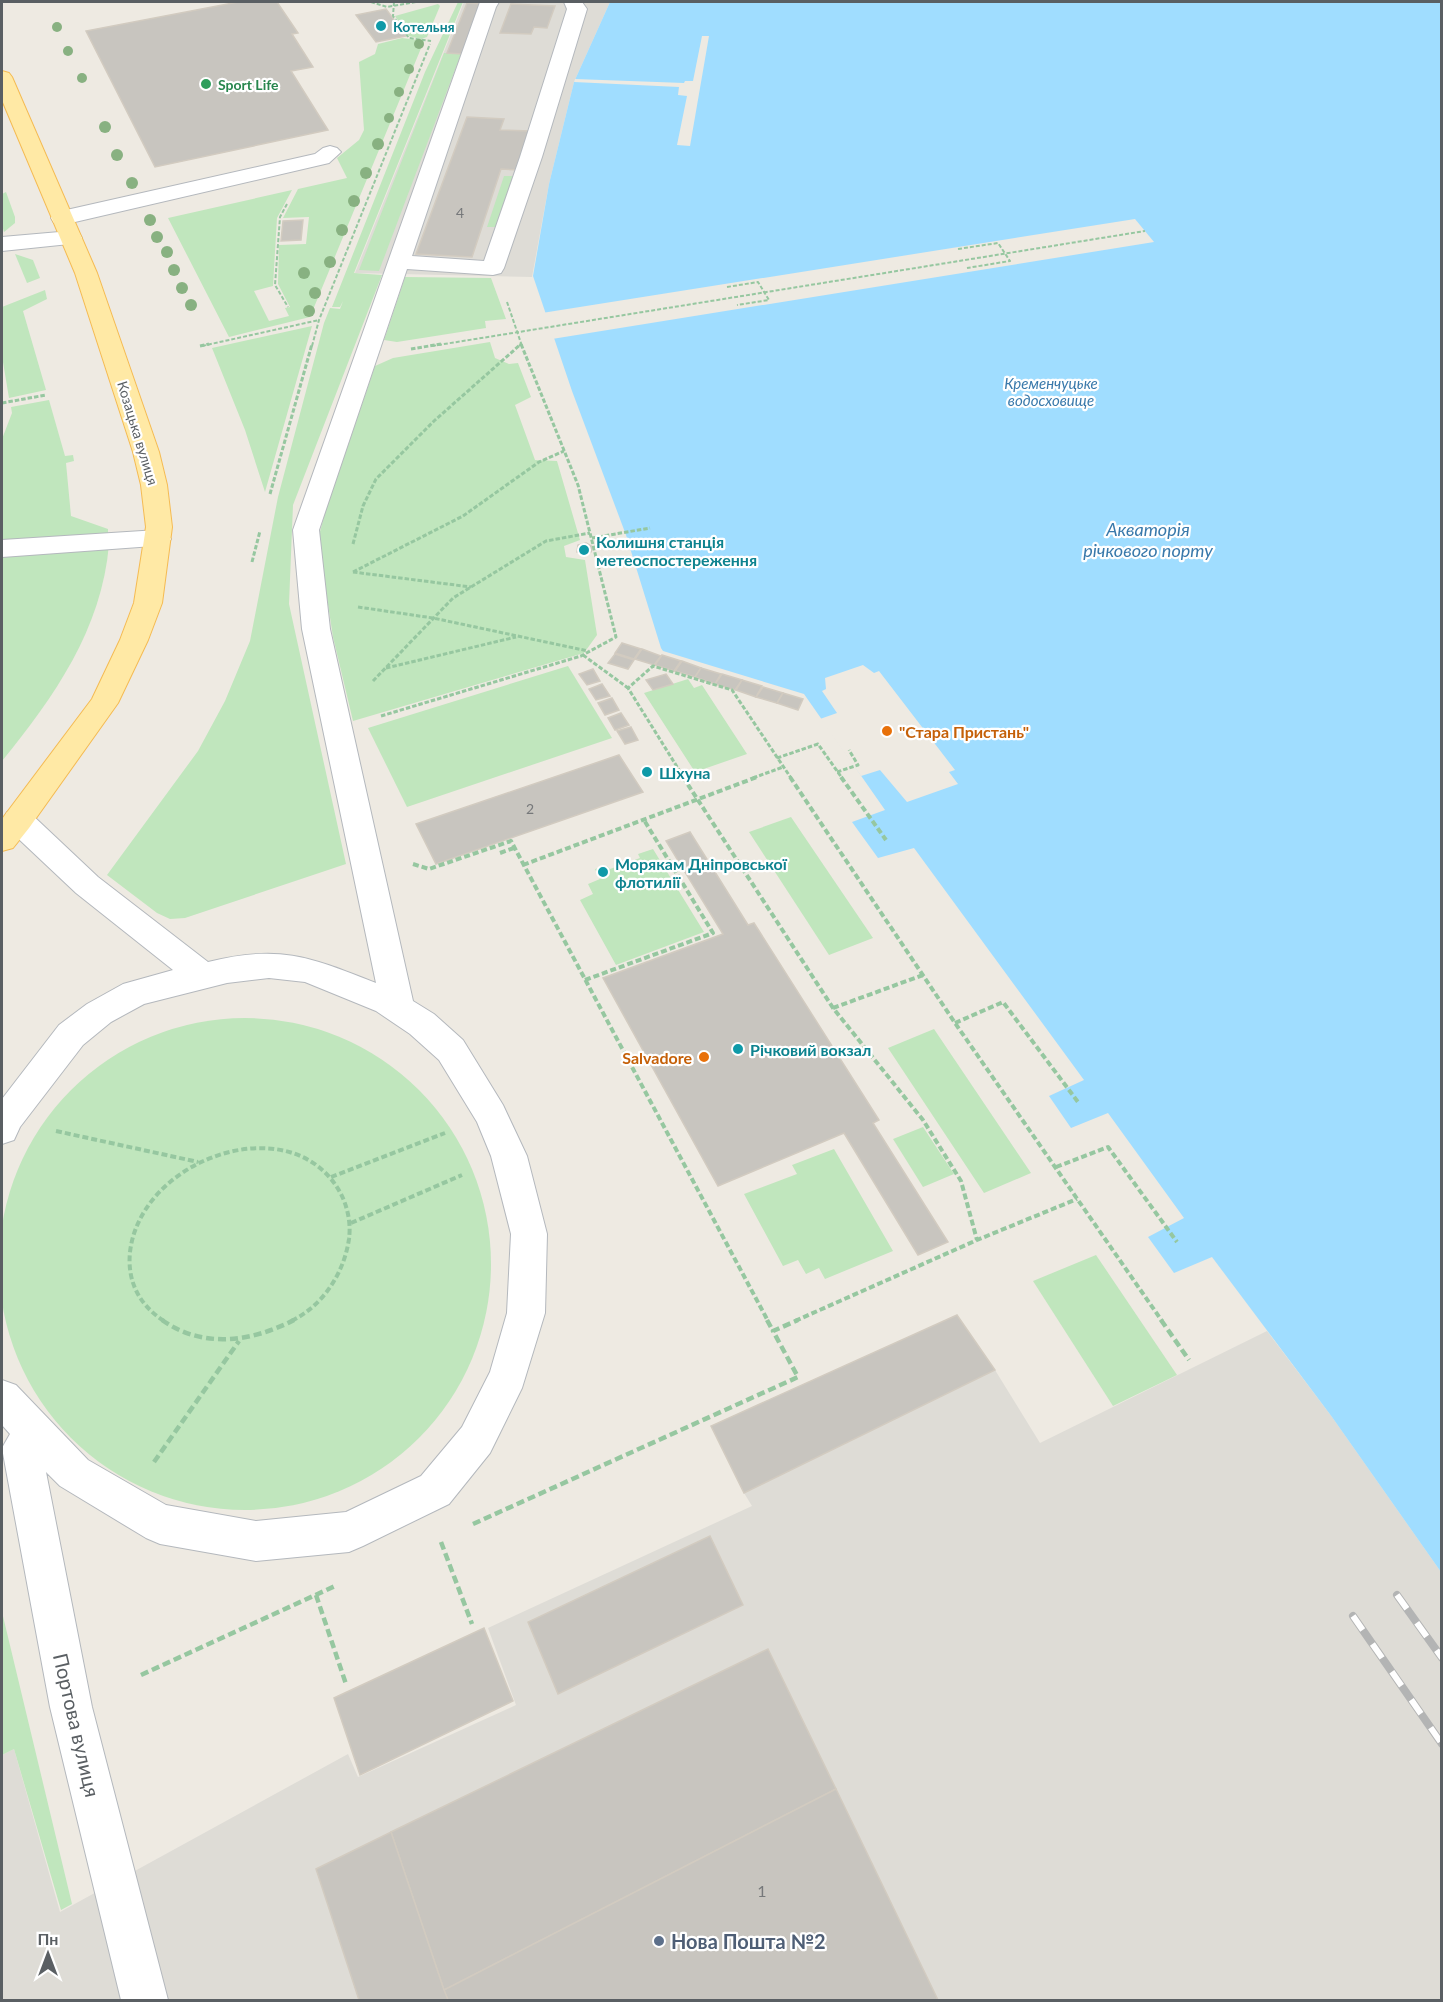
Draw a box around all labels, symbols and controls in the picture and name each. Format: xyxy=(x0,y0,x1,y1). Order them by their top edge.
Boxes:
place label: Котельня xyxy=(393,18,455,35)
marker: Котельня xyxy=(374,19,388,33)
place label: Sport Life xyxy=(218,76,279,93)
marker: Sport Life xyxy=(199,77,213,91)
house number: 4 xyxy=(456,204,464,221)
water label: Кременчуцьке водосховище xyxy=(1004,374,1098,409)
street label: Козацька вулиця xyxy=(114,379,162,487)
water label: Акваторія річкового порту xyxy=(1083,518,1213,561)
place label: Колишня станція метеоспостереження xyxy=(596,532,757,569)
marker: Колишня станція метеоспостереження xyxy=(577,543,591,557)
place label: "Стара Пристань" xyxy=(899,722,1029,741)
marker: "Стара Пристань" xyxy=(880,724,894,738)
place label: Шхуна xyxy=(659,763,710,782)
marker: Шхуна xyxy=(640,765,654,779)
house number: 2 xyxy=(526,800,534,817)
place label: Морякам Дніпровської флотилії xyxy=(615,854,788,891)
marker: Морякам Дніпровської флотилії xyxy=(596,865,610,879)
place label: Річковий вокзал xyxy=(750,1040,871,1059)
marker: Річковий вокзал xyxy=(731,1042,745,1056)
place label: Salvadore xyxy=(622,1048,692,1067)
marker: Salvadore xyxy=(697,1050,711,1064)
street label: Портова вулиця xyxy=(49,1651,105,1799)
house number: 1 xyxy=(757,1881,767,1900)
north arrow xyxy=(18,1924,78,1984)
text: Пн xyxy=(38,1929,58,1948)
place label: Нова Пошта №2 xyxy=(671,1929,826,1953)
marker: Нова Пошта №2 xyxy=(652,1934,666,1948)

